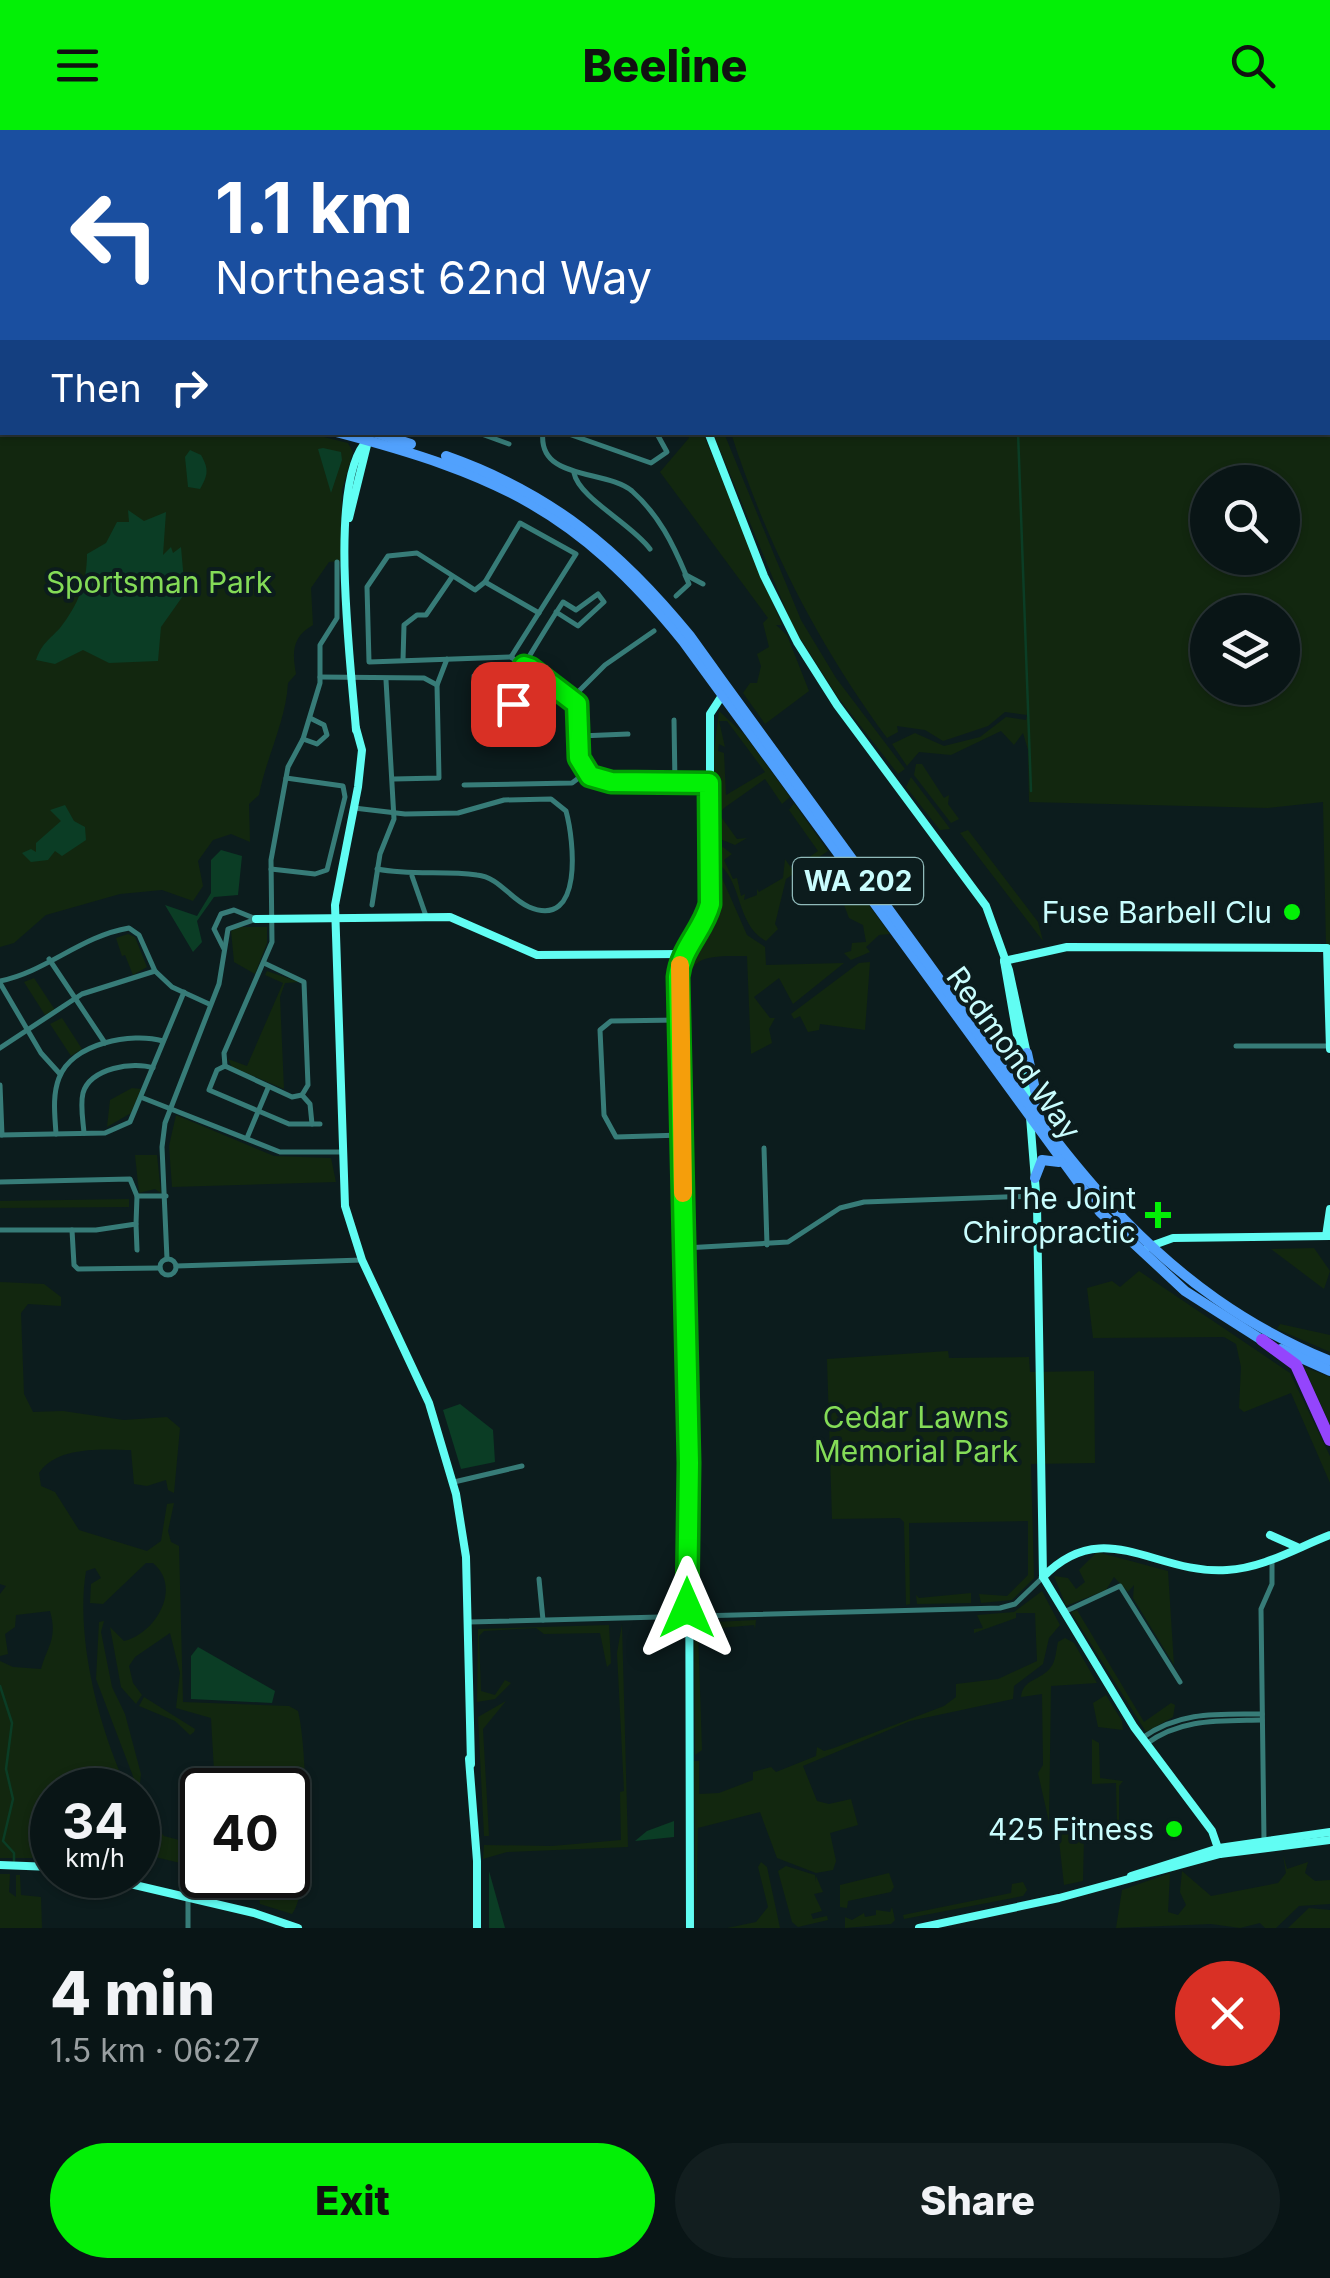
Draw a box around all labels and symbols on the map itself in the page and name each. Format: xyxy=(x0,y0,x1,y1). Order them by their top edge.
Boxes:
park label: Sportsman Park xyxy=(46,564,273,600)
pin xyxy=(471,662,556,747)
road number: WA 202 xyxy=(793,858,923,904)
place label: Fuse Barbell Clu xyxy=(1042,894,1272,930)
marker: Fuse Barbell Clu xyxy=(1281,901,1303,923)
street label: Redmond Way xyxy=(939,960,1089,1147)
place label: The Joint Chiropractic xyxy=(962,1180,1136,1250)
marker: The Joint Chiropractic xyxy=(1145,1202,1171,1228)
park label: Cedar Lawns Memorial Park xyxy=(814,1399,1019,1469)
position arrow xyxy=(635,1556,739,1660)
speed limit sign: 40 xyxy=(180,1768,310,1898)
place label: 425 Fitness xyxy=(988,1811,1154,1847)
marker: 425 Fitness xyxy=(1163,1818,1185,1840)

